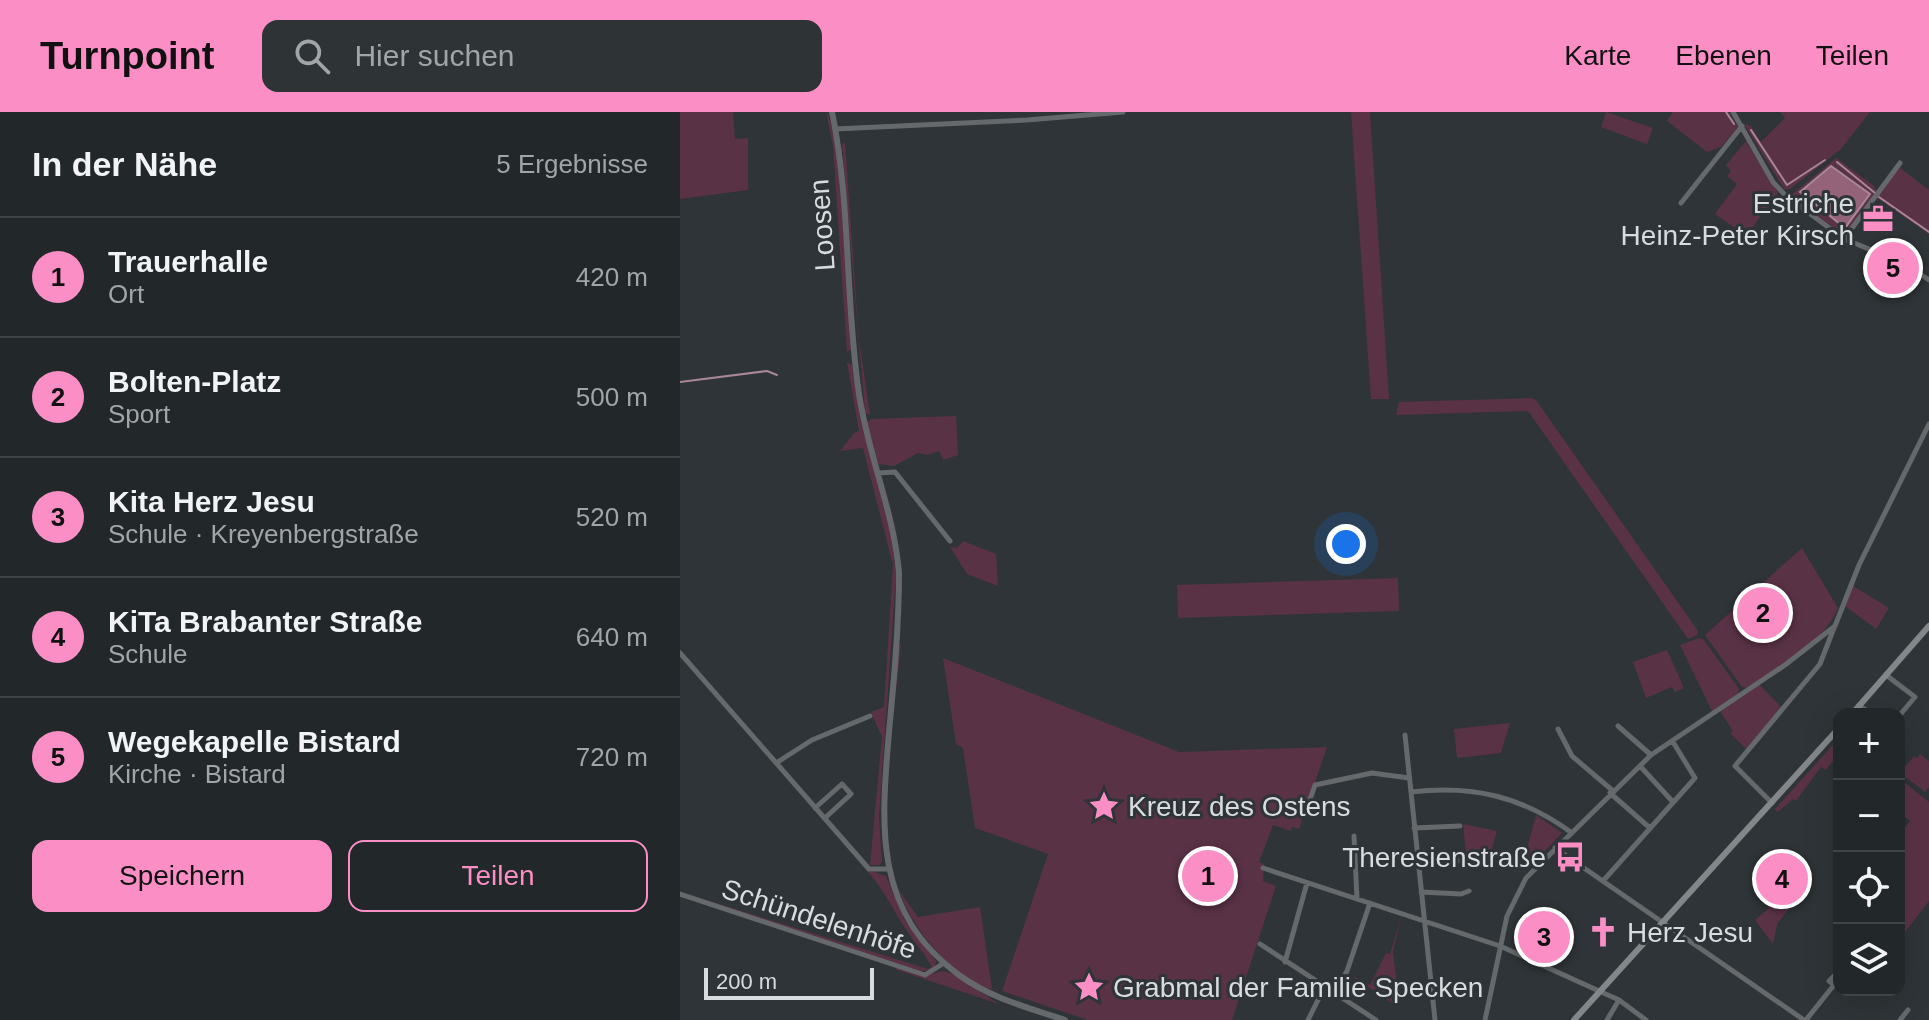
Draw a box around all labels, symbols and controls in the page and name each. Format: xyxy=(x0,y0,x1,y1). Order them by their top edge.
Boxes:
search box xyxy=(262,20,822,92)
icon: search xyxy=(290,34,334,78)
text: Turnpoint xyxy=(40,35,214,77)
text: Hier suchen xyxy=(354,39,515,72)
text: Karte xyxy=(1564,40,1631,71)
text: Ebenen xyxy=(1675,40,1772,71)
text: Teilen xyxy=(1816,40,1889,71)
text: In der Nähe xyxy=(32,145,217,183)
text: 5 Ergebnisse xyxy=(496,149,648,179)
street label: Loosen xyxy=(803,178,841,272)
place label: Estriche Heinz-Peter Kirsch xyxy=(1621,188,1854,251)
office icon: Estriche Heinz-Peter Kirsch xyxy=(1861,202,1895,236)
pin: 5 xyxy=(1867,238,1919,298)
text: Trauerhalle xyxy=(108,245,268,278)
text: 1 xyxy=(51,262,65,292)
text: 420 m xyxy=(576,262,648,292)
text: Ort xyxy=(108,279,144,309)
text: Bolten-Platz xyxy=(108,365,281,398)
text: 2 xyxy=(51,382,65,412)
text: 500 m xyxy=(576,382,648,412)
text: Sport xyxy=(108,399,170,429)
text: Kita Herz Jesu xyxy=(108,485,315,518)
text: 3 xyxy=(51,502,65,532)
text: 520 m xyxy=(576,502,648,532)
text: Schule · Kreyenbergstraße xyxy=(108,519,419,549)
your location xyxy=(1326,524,1366,564)
pin: 2 xyxy=(1737,583,1789,643)
text: KiTa Brabanter Straße xyxy=(108,605,423,638)
text: 4 xyxy=(51,622,65,652)
text: 640 m xyxy=(576,622,648,652)
text: Schule xyxy=(108,639,188,669)
map controls xyxy=(1833,708,1905,996)
button: + xyxy=(1833,708,1905,780)
text: Wegekapelle Bistard xyxy=(108,725,401,758)
text: 5 xyxy=(51,742,65,772)
text: 720 m xyxy=(576,742,648,772)
text: Kirche · Bistard xyxy=(108,759,286,789)
button: − xyxy=(1833,780,1905,852)
place icon: Kreuz des Ostens xyxy=(1087,789,1121,823)
place label: Kreuz des Ostens xyxy=(1128,791,1351,822)
button: Speichern xyxy=(32,840,332,912)
button: Teilen xyxy=(348,840,648,912)
bus stop icon: Theresienstraße xyxy=(1553,840,1587,874)
place label: Theresienstraße xyxy=(1342,842,1546,873)
pin: 1 xyxy=(1182,846,1234,906)
pin: 4 xyxy=(1756,849,1808,909)
button: locate xyxy=(1833,852,1905,924)
street label: Schündelenhöfe xyxy=(718,873,920,965)
pin: 3 xyxy=(1518,907,1570,967)
church icon: Herz Jesu xyxy=(1586,915,1620,949)
place label: Herz Jesu xyxy=(1627,917,1753,948)
button: layers xyxy=(1833,924,1905,996)
scale bar xyxy=(704,964,874,1000)
text: 200 m xyxy=(716,969,777,994)
place icon: Grabmal der Familie Specken xyxy=(1072,970,1106,1004)
place label: Grabmal der Familie Specken xyxy=(1113,972,1483,1003)

